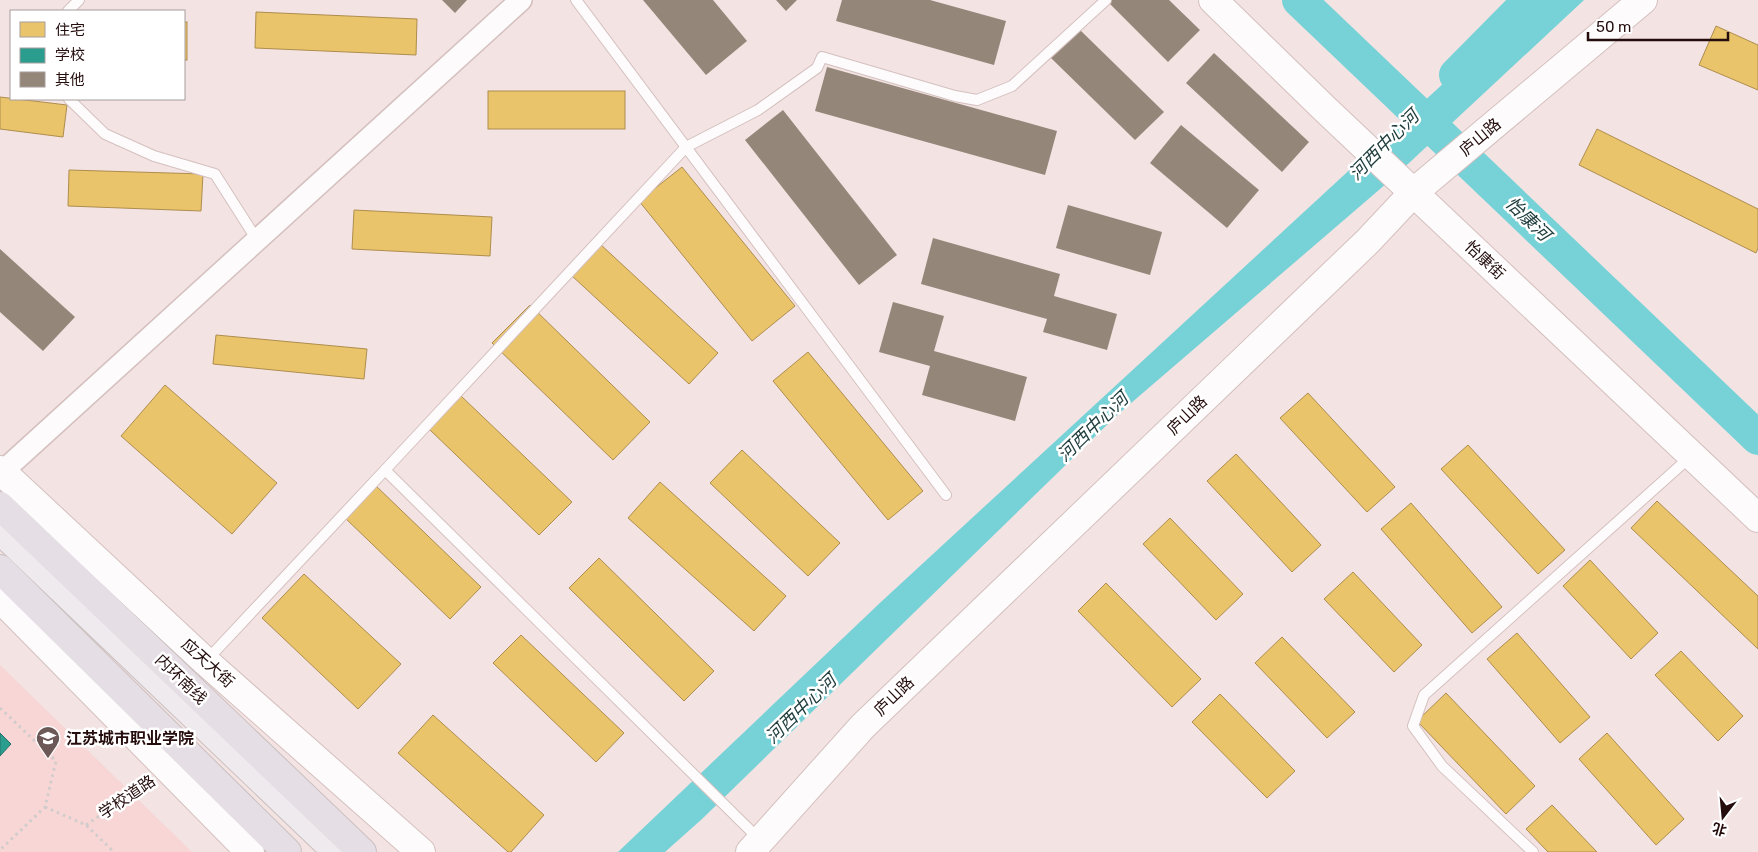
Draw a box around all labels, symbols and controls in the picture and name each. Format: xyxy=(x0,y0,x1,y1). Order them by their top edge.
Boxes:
legend xyxy=(10,10,185,100)
scale bar xyxy=(1588,10,1728,42)
text: 50 m xyxy=(1596,18,1631,36)
text: 住宅 xyxy=(55,21,85,39)
text: 学校 xyxy=(55,46,85,64)
text: 其他 xyxy=(55,71,85,89)
water label: 河西中心河 xyxy=(1344,103,1426,185)
street label: 庐山路 xyxy=(1456,114,1504,160)
water label: 怡康河 xyxy=(1501,192,1557,248)
street label: 怡康街 xyxy=(1461,237,1509,283)
water label: 河西中心河 xyxy=(1053,386,1135,466)
street label: 庐山路 xyxy=(1163,391,1211,439)
street label: 应天大街 xyxy=(178,635,238,691)
street label: 内环南线 xyxy=(151,650,211,708)
water label: 河西中心河 xyxy=(761,668,843,748)
street label: 庐山路 xyxy=(870,672,918,720)
school or university icon: 江苏城市职业学院 xyxy=(35,725,61,759)
place label: 江苏城市职业学院 xyxy=(66,729,194,748)
street label: 学校道路 xyxy=(95,771,159,823)
north arrow xyxy=(1698,792,1748,842)
text: 北 xyxy=(1710,819,1729,839)

